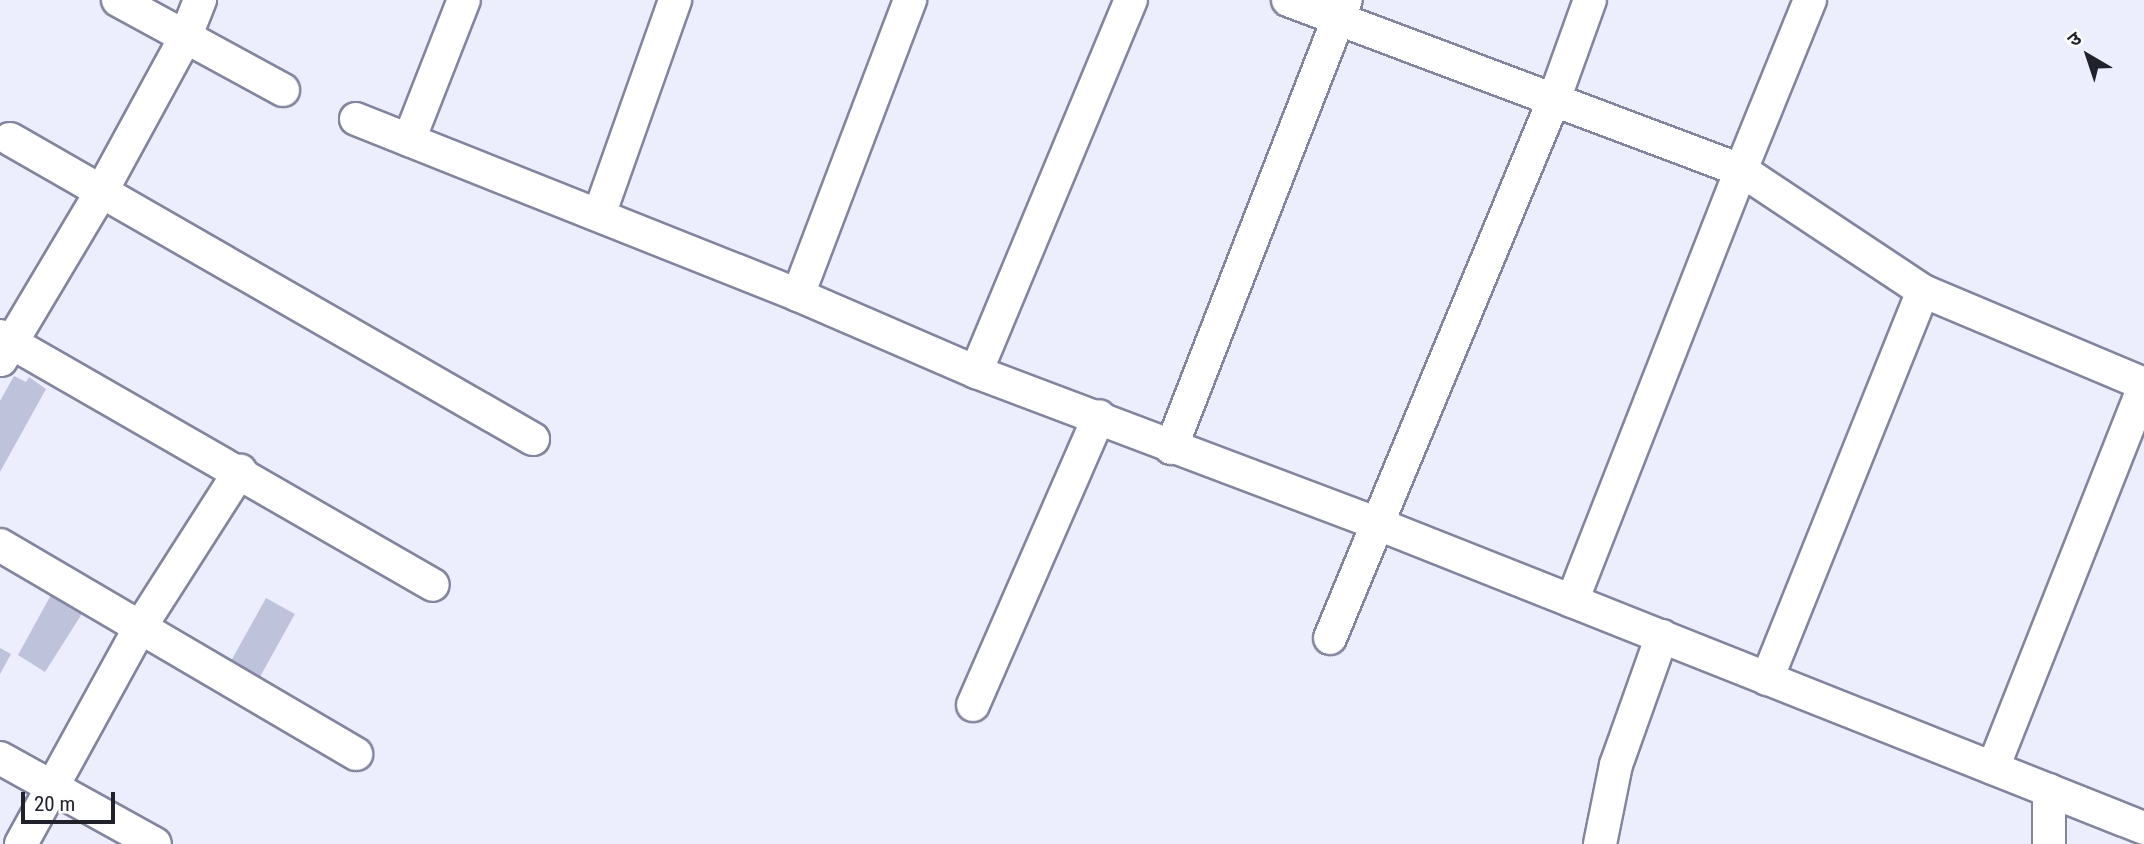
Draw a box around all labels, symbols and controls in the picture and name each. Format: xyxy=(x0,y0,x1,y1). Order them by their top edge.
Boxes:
north arrow xyxy=(2053,21,2123,91)
text: उ xyxy=(2063,27,2086,52)
scale bar xyxy=(24,778,119,822)
text: 20 m xyxy=(34,792,75,816)

